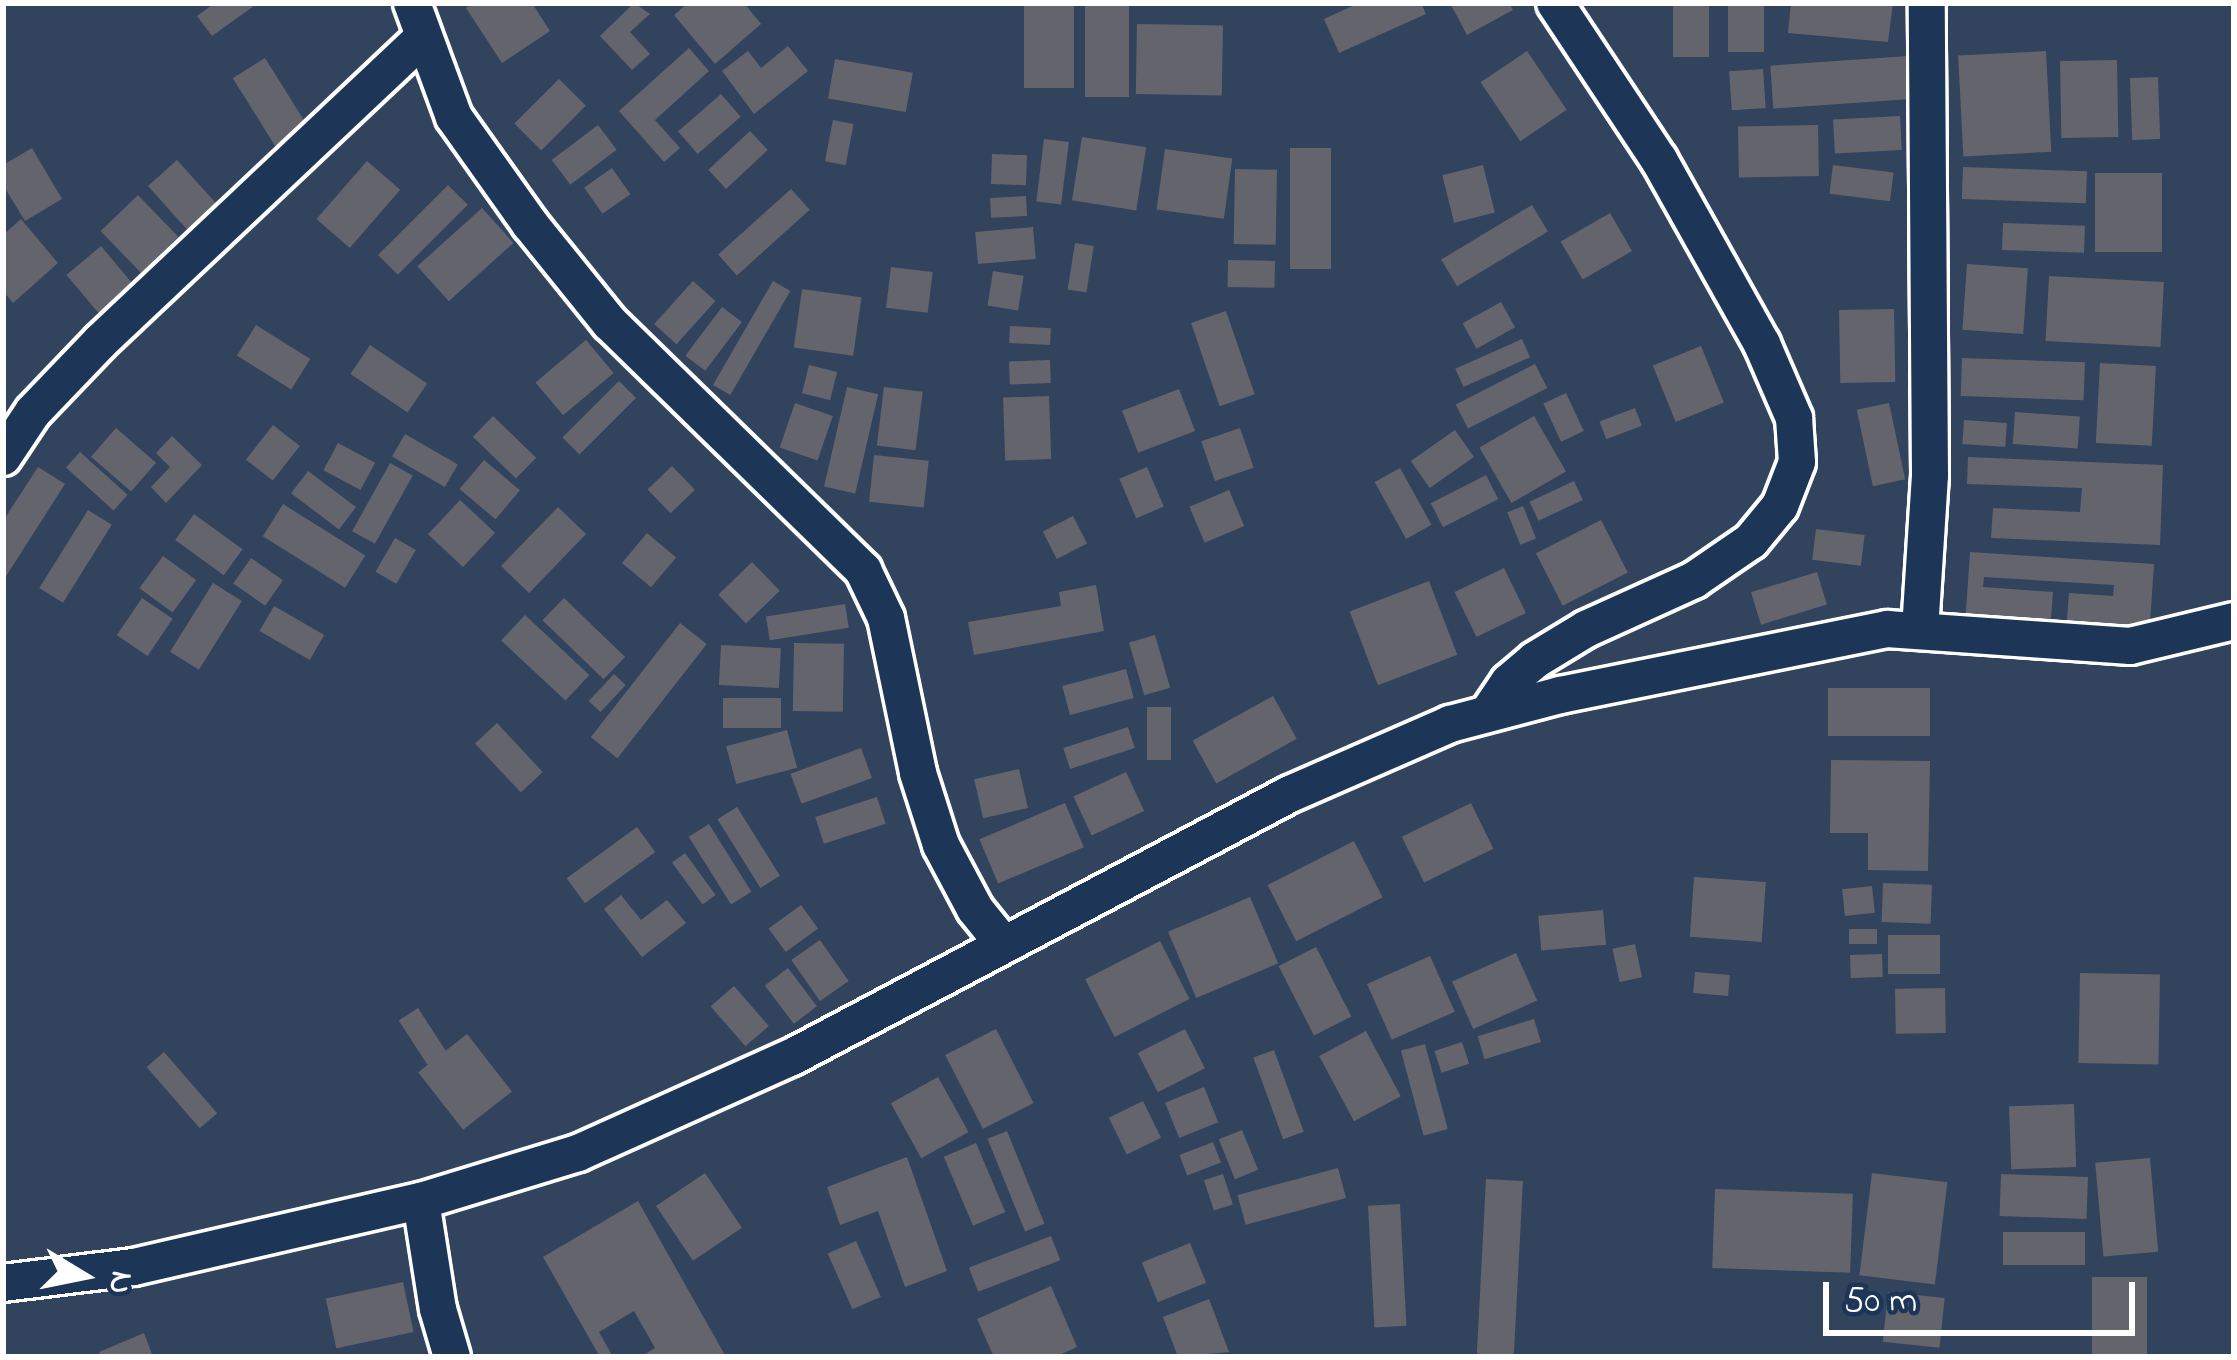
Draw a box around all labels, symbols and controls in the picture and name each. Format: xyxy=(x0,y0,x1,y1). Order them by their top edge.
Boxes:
north arrow xyxy=(24,1216,144,1336)
scale bar xyxy=(1829,1258,2141,1332)
text: N xyxy=(94,1267,145,1297)
text: 50 m xyxy=(1844,1276,1917,1329)

